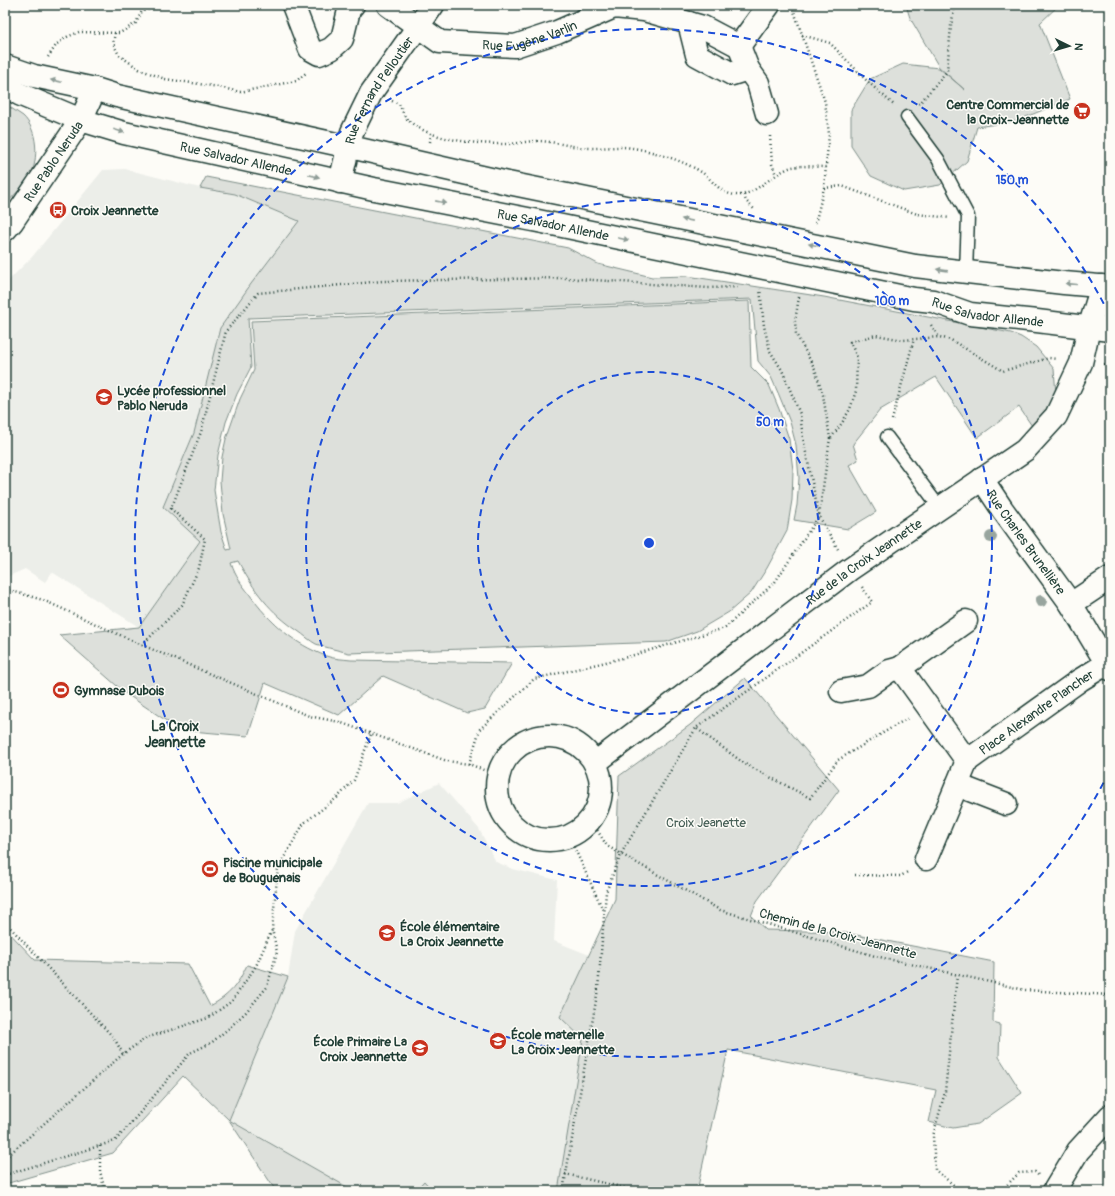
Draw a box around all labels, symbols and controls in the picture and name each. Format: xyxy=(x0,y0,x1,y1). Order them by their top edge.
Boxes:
street label: Rue Eugène Varlin xyxy=(482,17,580,55)
north arrow xyxy=(1049,26,1089,66)
street label: Rue Fernand Pelloutier xyxy=(342,33,418,146)
text: N xyxy=(1072,43,1085,52)
one-way arrow xyxy=(50,77,62,83)
place label: Centre Commercial de la Croix-Jeannette xyxy=(946,97,1070,128)
supermarket icon: Centre Commercial de la Croix-Jeannette xyxy=(1072,101,1092,121)
street label: Rue Pablo Neruda xyxy=(21,118,87,205)
one-way arrow xyxy=(113,128,125,134)
street label: Rue Salvador Allende xyxy=(179,139,294,179)
one-way arrow xyxy=(307,173,320,179)
text: 150 m xyxy=(996,173,1029,188)
one-way arrow xyxy=(435,199,447,205)
bus stop icon: Croix Jeannette xyxy=(48,200,68,220)
place label: Croix Jeannette xyxy=(71,203,159,219)
street label: Rue Salvador Allende xyxy=(496,206,611,245)
one-way arrow xyxy=(681,217,693,223)
one-way arrow xyxy=(617,236,629,242)
one-way arrow xyxy=(808,242,820,248)
one-way arrow xyxy=(936,267,948,273)
one-way arrow xyxy=(1065,280,1077,287)
text: 100 m xyxy=(875,294,910,309)
street label: Rue Salvador Allende xyxy=(930,294,1045,331)
place label: Lycée professionnel Pablo Neruda xyxy=(117,383,226,414)
school or university icon: Lycée professionnel Pablo Neruda xyxy=(94,387,114,407)
text: 50 m xyxy=(756,415,784,430)
street label: Rue Charles Brunellière xyxy=(983,487,1069,598)
street label: Rue de la Croix Jeannette xyxy=(803,515,926,609)
centre of rings xyxy=(642,536,656,550)
street label: Place Alexandre Plancher xyxy=(976,666,1097,759)
sports icon: Gymnase Dubois xyxy=(51,680,71,700)
place label: Gymnase Dubois xyxy=(74,683,164,699)
district label: La Croix Jeannette xyxy=(145,718,206,751)
park label: Croix Jeanette xyxy=(666,815,747,831)
place label: Piscine municipale de Bouguenais xyxy=(223,855,323,886)
sports icon: Piscine municipale de Bouguenais xyxy=(200,859,220,879)
street label: Chemin de la Croix-Jeannette xyxy=(757,905,919,963)
place label: École élémentaire La Croix Jeannette xyxy=(400,919,504,950)
school or university icon: École élémentaire La Croix Jeannette xyxy=(377,923,397,943)
place label: École maternelle La Croix Jeannette xyxy=(511,1027,615,1058)
school or university icon: École maternelle La Croix Jeannette xyxy=(488,1031,508,1051)
place label: École Primaire La Croix Jeannette xyxy=(313,1034,408,1065)
school or university icon: École Primaire La Croix Jeannette xyxy=(410,1038,430,1058)

